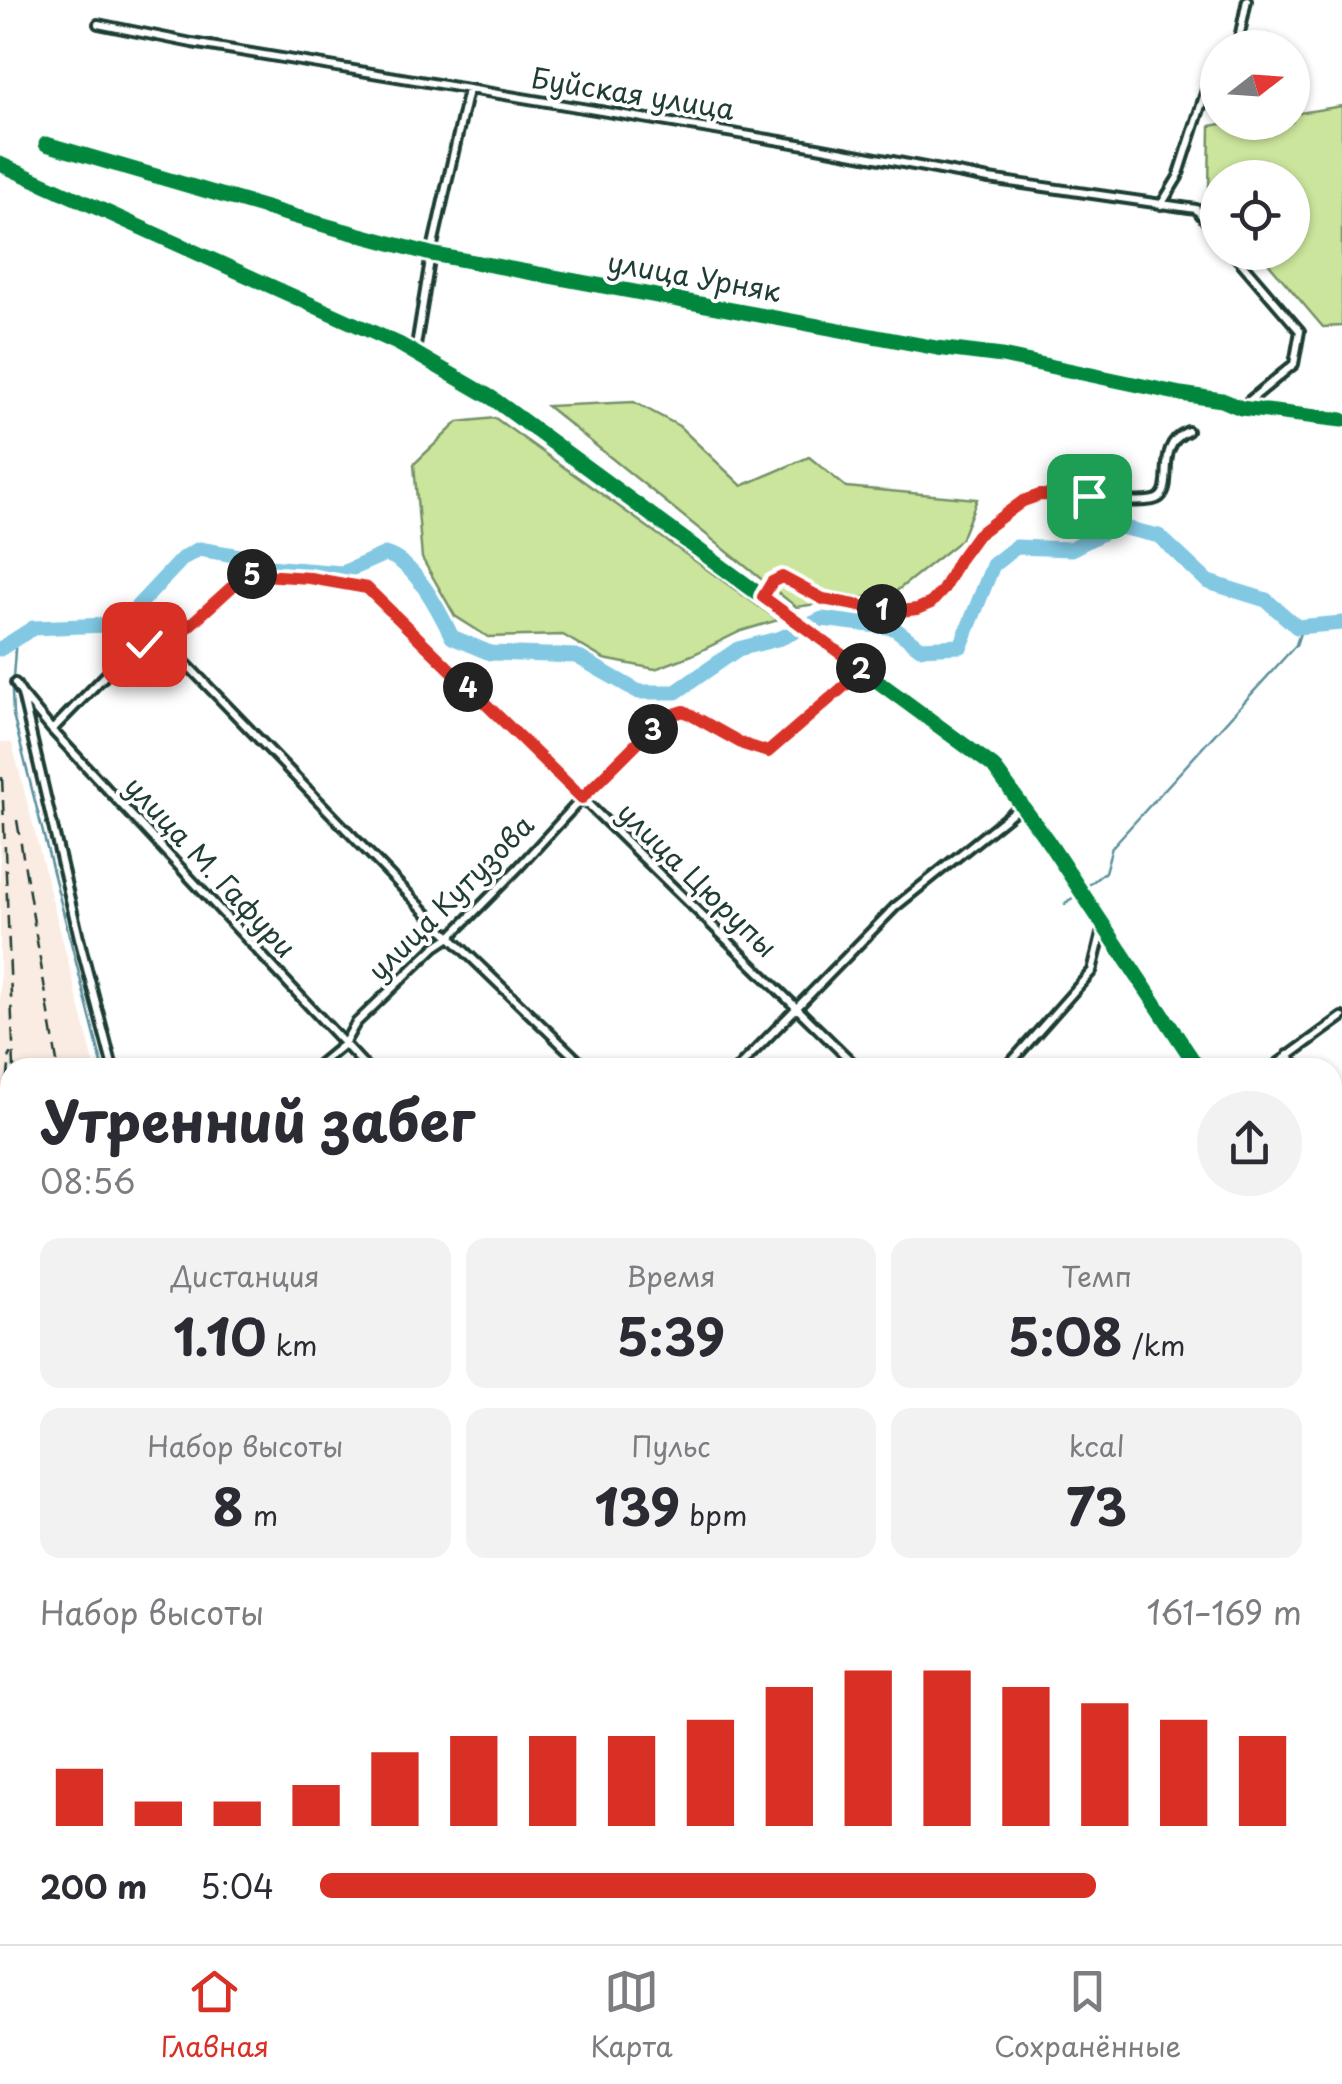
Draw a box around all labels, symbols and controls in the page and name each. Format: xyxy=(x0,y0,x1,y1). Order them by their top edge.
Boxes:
north arrow xyxy=(1200,30,1310,140)
map controls xyxy=(1200,30,1310,270)
street label: Буйская улица xyxy=(529,55,738,130)
button: locate xyxy=(1200,160,1310,270)
street label: улица Урняк xyxy=(604,239,785,312)
pin xyxy=(1047,454,1132,539)
icon: arrive xyxy=(1062,469,1117,524)
pin: 5 xyxy=(227,549,277,599)
text: 5 xyxy=(243,552,261,595)
pin: 1 xyxy=(857,584,907,634)
text: 1 xyxy=(875,587,889,630)
pin xyxy=(102,602,187,687)
icon: check xyxy=(117,617,172,672)
pin: 2 xyxy=(836,643,886,693)
text: 2 xyxy=(851,646,871,689)
pin: 4 xyxy=(443,662,493,712)
text: 4 xyxy=(458,665,478,708)
pin: 3 xyxy=(628,704,678,754)
text: 3 xyxy=(644,707,662,750)
street label: улица М. Гафури xyxy=(115,765,307,967)
street label: улица Цюрупы xyxy=(608,791,788,967)
street label: улица Кутузова xyxy=(357,804,543,990)
text: Утренний забег xyxy=(40,1078,475,1161)
button: share xyxy=(1197,1091,1302,1196)
text: 08:56 xyxy=(40,1157,135,1205)
text: Дистанция xyxy=(171,1254,320,1297)
text: Время xyxy=(626,1254,716,1297)
text: Темп xyxy=(1061,1254,1132,1297)
text: 1.10 xyxy=(173,1297,266,1373)
text: 5:39 xyxy=(617,1297,725,1373)
text: 5:08 xyxy=(1008,1297,1123,1373)
text: km xyxy=(266,1323,318,1366)
text: /km xyxy=(1123,1323,1186,1366)
text: Набор высоты xyxy=(147,1424,343,1467)
text: Пульс xyxy=(631,1424,711,1467)
text: kcal xyxy=(1069,1424,1125,1467)
text: 8 xyxy=(212,1467,244,1543)
text: 139 xyxy=(595,1467,680,1543)
text: 73 xyxy=(1066,1467,1127,1543)
text: m xyxy=(244,1493,278,1536)
text: bpm xyxy=(680,1493,747,1536)
text: Набор высоты xyxy=(40,1588,264,1636)
text: 161–169 m xyxy=(1146,1588,1302,1636)
text: 200 m xyxy=(40,1862,147,1910)
text: 5:04 xyxy=(200,1862,274,1910)
tab: Главная xyxy=(161,1964,269,2067)
tab: Карта xyxy=(590,1964,673,2067)
tab: Сохранённые xyxy=(994,1964,1181,2067)

